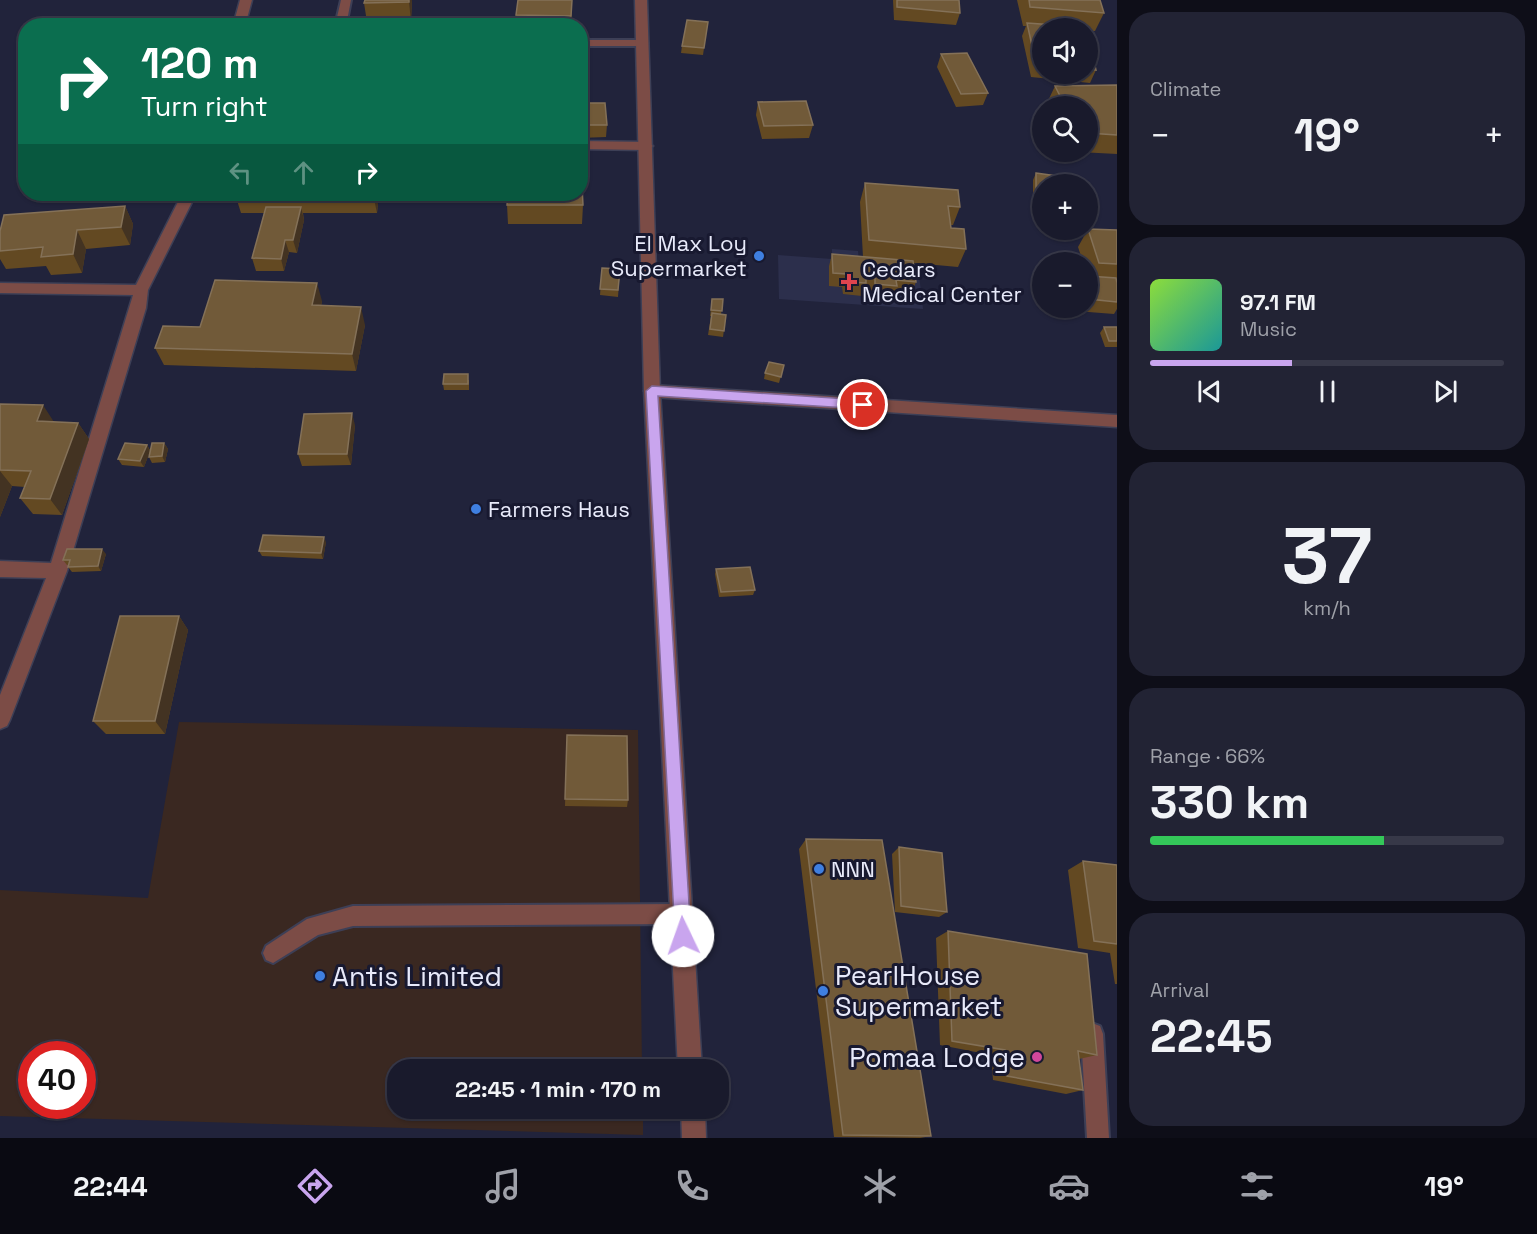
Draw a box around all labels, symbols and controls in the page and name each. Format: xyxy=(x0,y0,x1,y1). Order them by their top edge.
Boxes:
map controls xyxy=(1032,18,1098,318)
button: sound xyxy=(1032,18,1098,84)
text: 120 m xyxy=(141,37,259,90)
icon: right xyxy=(42,42,120,120)
text: Climate xyxy=(1150,76,1221,102)
text: Turn right xyxy=(141,89,268,124)
button: search xyxy=(1032,96,1098,162)
text: 19° xyxy=(1294,107,1360,164)
text: − xyxy=(1150,115,1170,157)
text: + xyxy=(1484,115,1504,157)
icon: left xyxy=(224,156,257,189)
icon: ahead xyxy=(287,156,320,189)
icon: right xyxy=(350,156,383,189)
button: + xyxy=(1032,174,1098,240)
place label: El Max Loy Supermarket xyxy=(611,229,747,282)
marker: El Max Loy Supermarket xyxy=(752,249,766,263)
button: − xyxy=(1032,252,1098,318)
place label: Cedars Medical Center xyxy=(862,255,1022,308)
marker: Cedars Medical Center xyxy=(840,273,858,291)
text: 97.1 FM xyxy=(1240,288,1316,316)
text: Music xyxy=(1240,316,1297,342)
icon: previous xyxy=(1193,375,1226,408)
icon: pause xyxy=(1311,375,1344,408)
icon: next xyxy=(1429,375,1462,408)
pin xyxy=(837,379,888,430)
icon: arrive xyxy=(846,388,879,421)
place label: Farmers Haus xyxy=(488,495,630,523)
marker: Farmers Haus xyxy=(469,502,483,516)
text: 37 xyxy=(1282,506,1372,606)
text: km/h xyxy=(1303,595,1351,621)
text: Range · 66% xyxy=(1150,743,1265,769)
text: 330 km xyxy=(1150,774,1309,831)
place label: NNN xyxy=(831,855,875,883)
marker: NNN xyxy=(812,862,826,876)
position arrow xyxy=(651,904,715,968)
place label: PearlHouse Supermarket xyxy=(835,958,1002,1024)
place label: Antis Limited xyxy=(332,959,502,994)
marker: Antis Limited xyxy=(313,969,327,983)
text: Arrival xyxy=(1150,977,1209,1003)
marker: PearlHouse Supermarket xyxy=(816,984,830,998)
text: 22:45 xyxy=(1150,1008,1273,1065)
place label: Pomaa Lodge xyxy=(849,1040,1025,1075)
speed limit sign: 40 xyxy=(18,1041,96,1119)
marker: Pomaa Lodge xyxy=(1030,1050,1044,1064)
text: 22:45 · 1 min · 170 m xyxy=(455,1075,661,1103)
icon: directions xyxy=(294,1165,336,1207)
icon: music xyxy=(482,1165,524,1207)
icon: phone xyxy=(671,1165,713,1207)
icon: climate xyxy=(859,1165,901,1207)
icon: car xyxy=(1048,1165,1090,1207)
icon: filters xyxy=(1236,1165,1278,1207)
text: 22:44 xyxy=(73,1169,148,1204)
text: 19° xyxy=(1424,1169,1464,1204)

